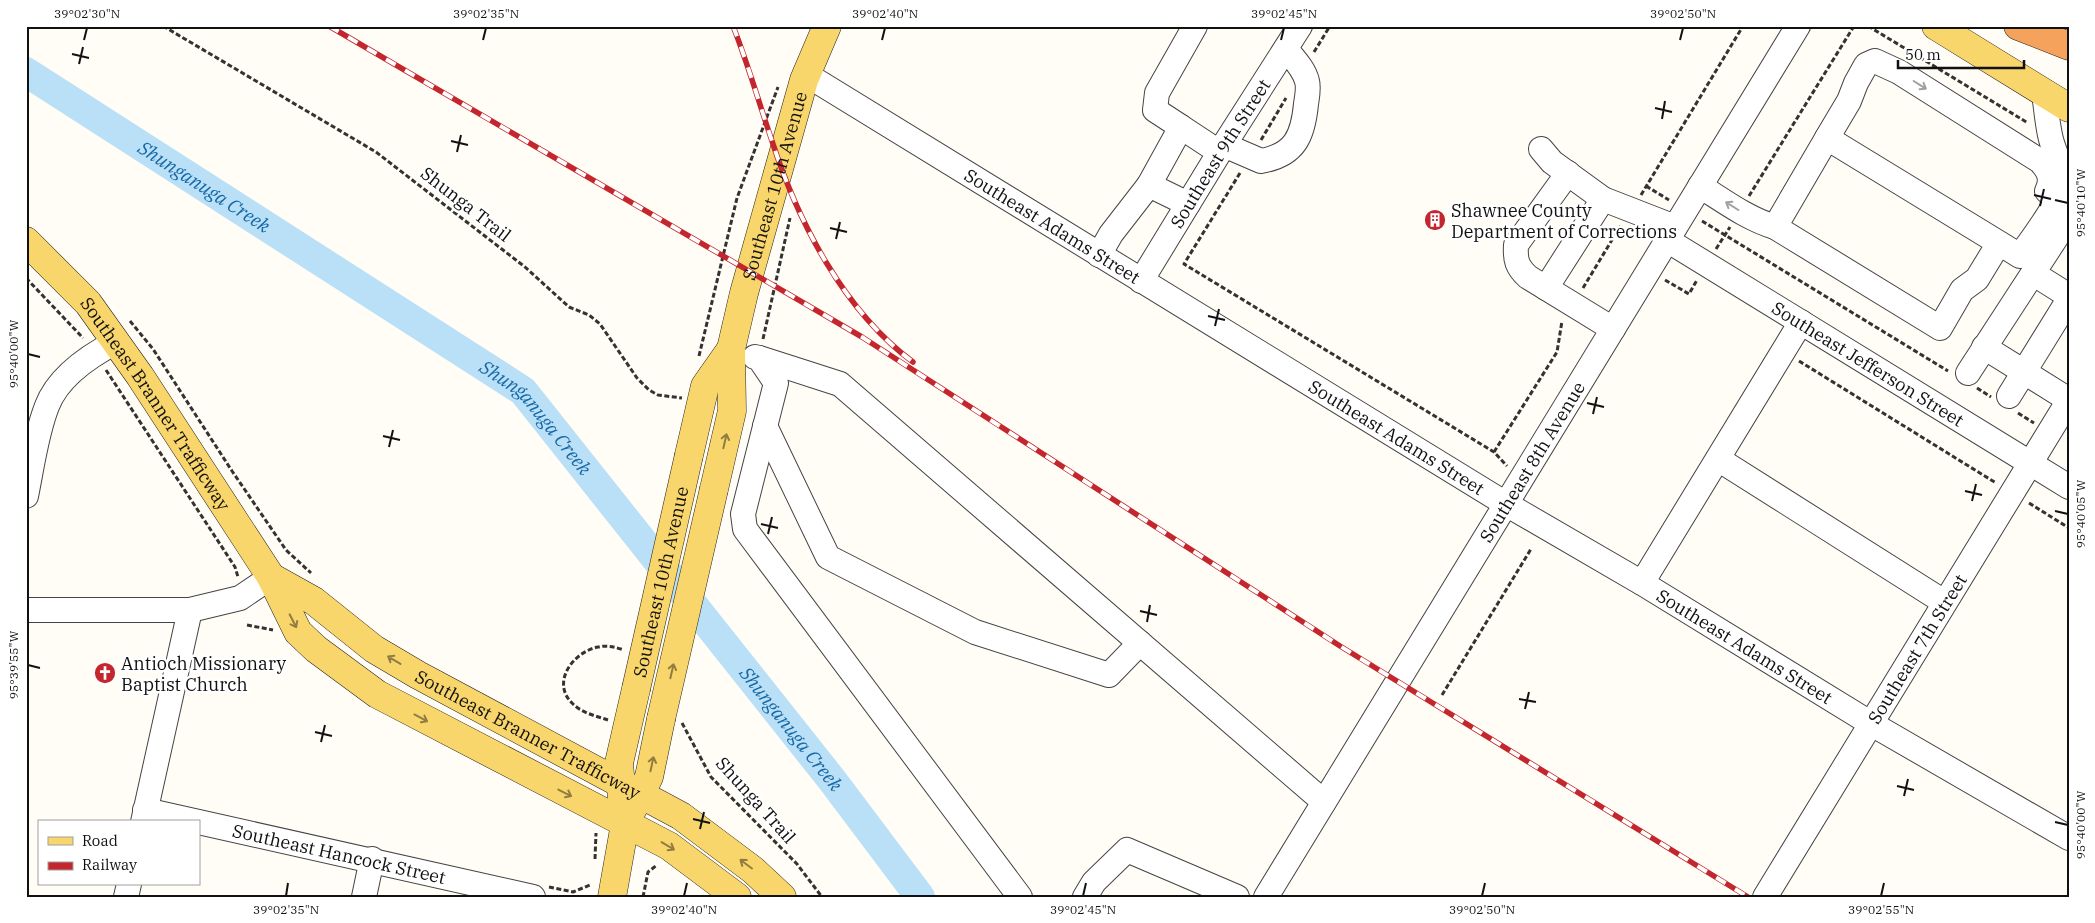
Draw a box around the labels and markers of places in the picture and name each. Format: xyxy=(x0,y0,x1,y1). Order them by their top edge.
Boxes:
place label: Shawnee County Department of Corrections xyxy=(1451,199,1677,243)
building icon: Shawnee County Department of Corrections xyxy=(1423,208,1447,232)
place label: Antioch Missionary Baptist Church xyxy=(121,652,286,696)
church icon: Antioch Missionary Baptist Church xyxy=(93,661,117,685)

